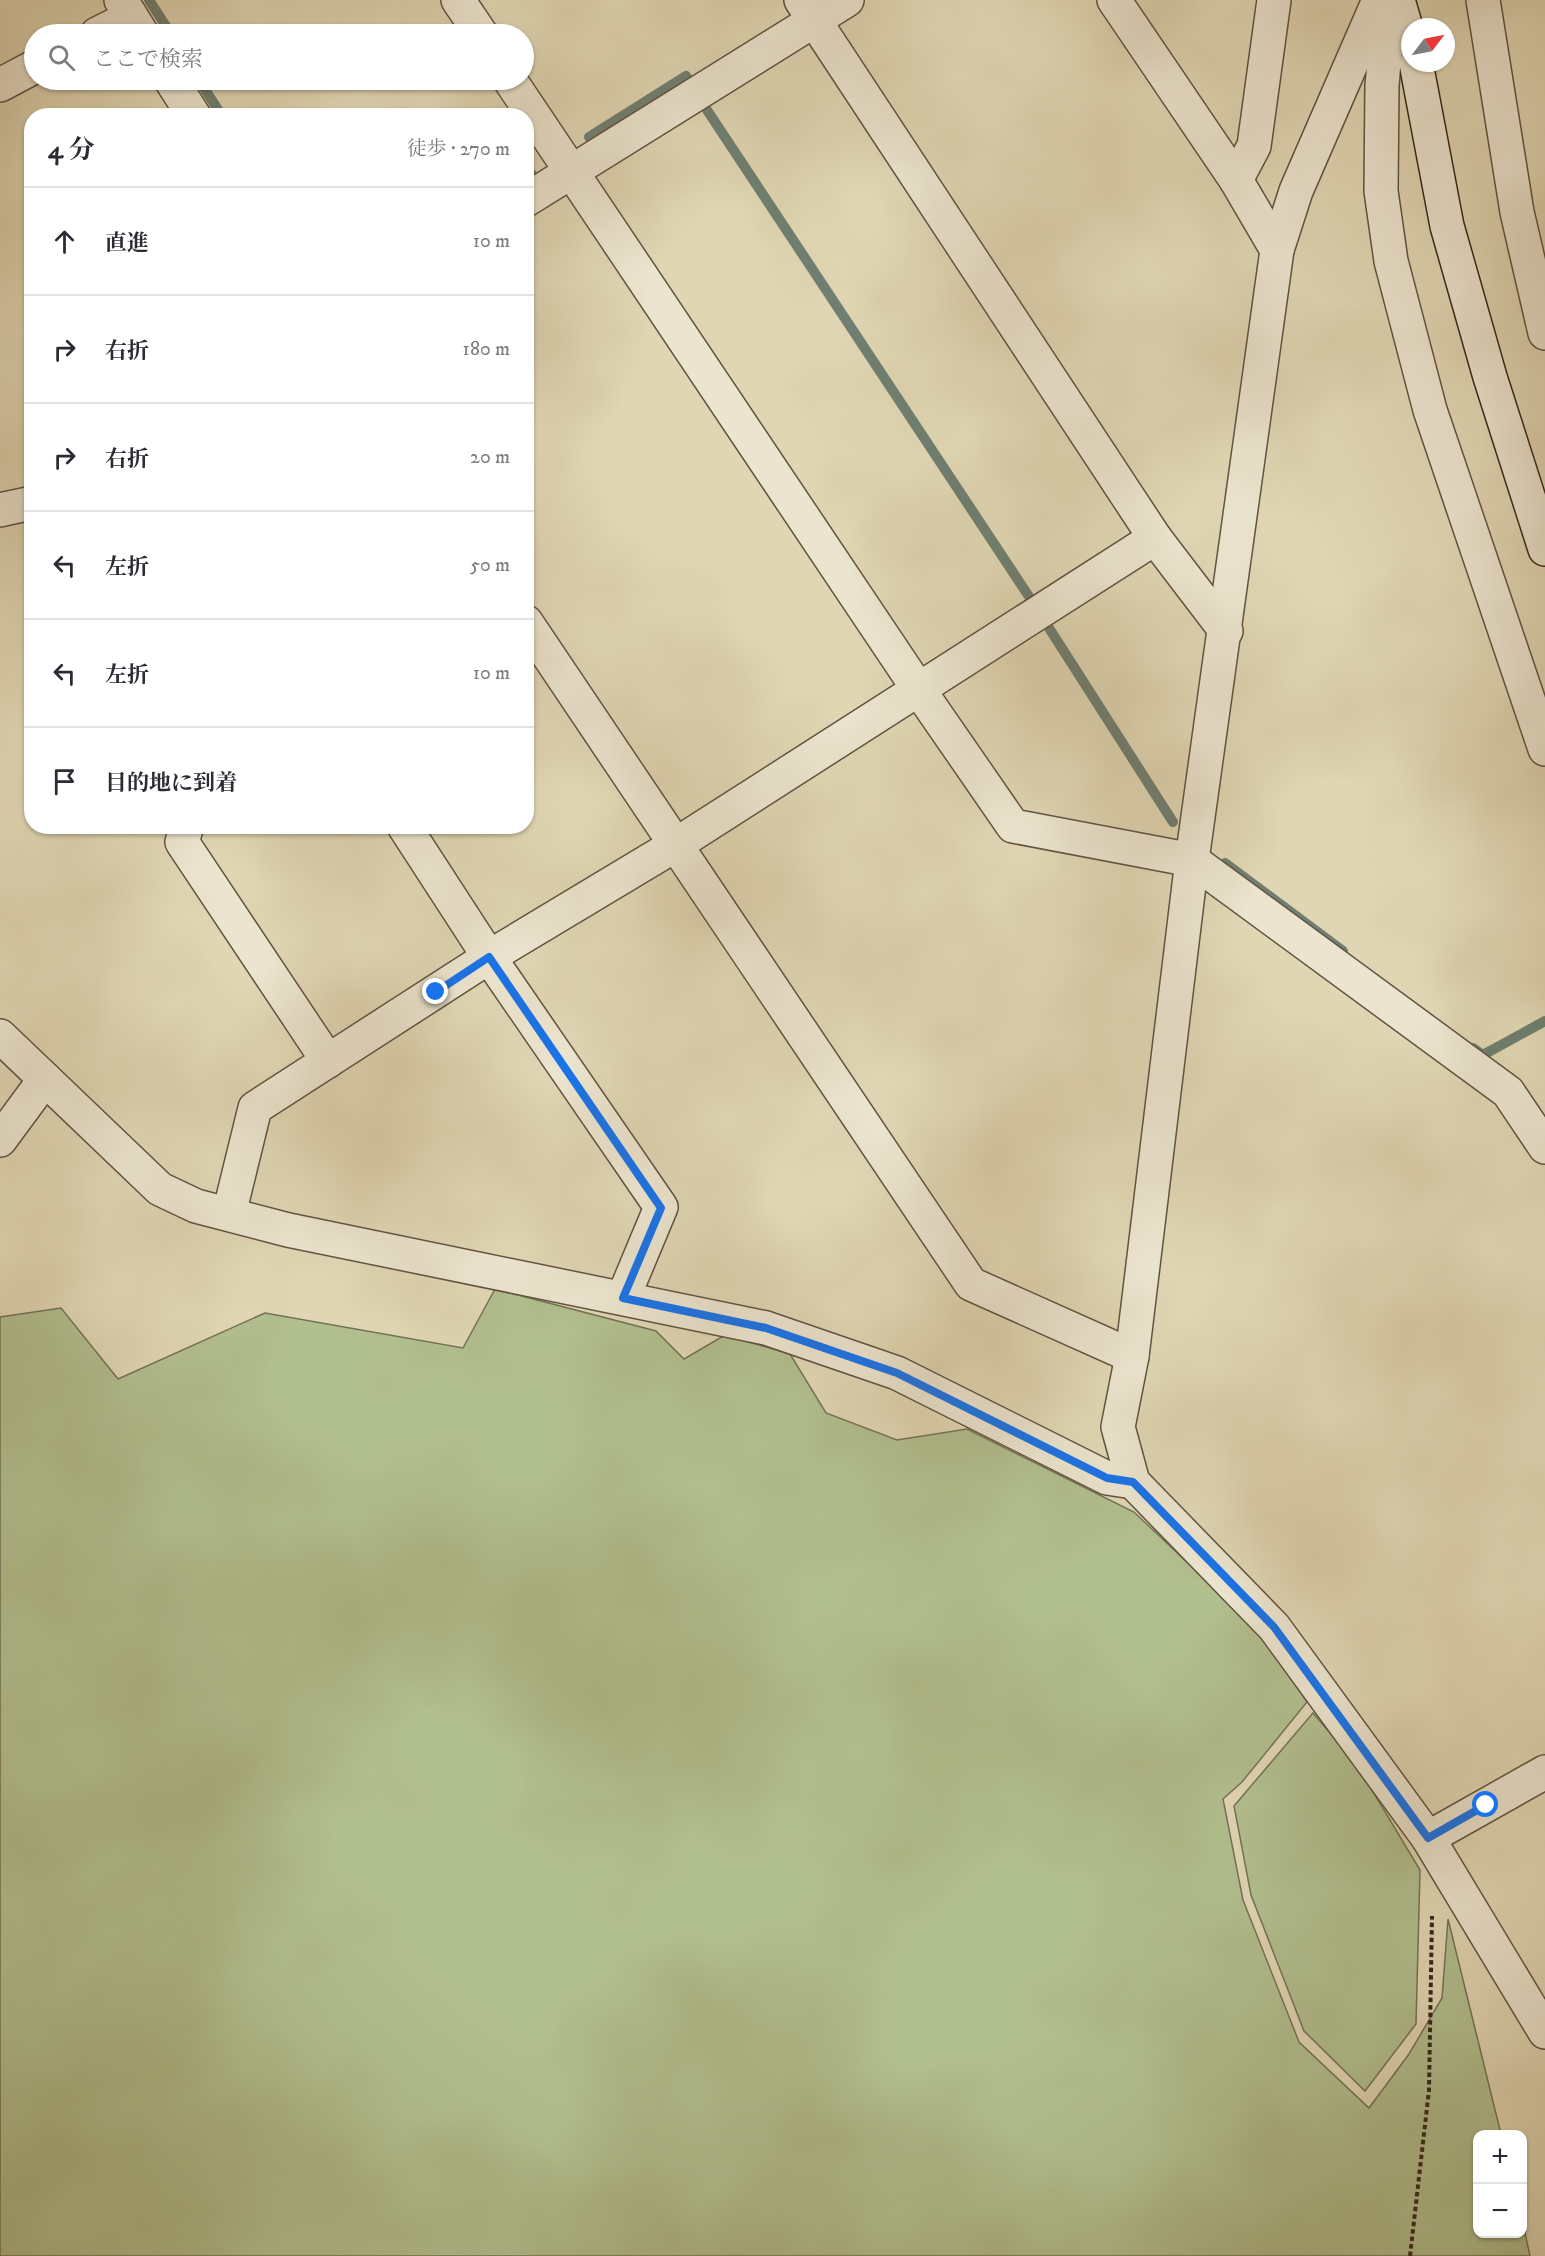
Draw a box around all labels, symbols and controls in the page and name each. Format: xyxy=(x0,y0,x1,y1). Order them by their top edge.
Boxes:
north arrow xyxy=(1401,18,1455,72)
search box xyxy=(24,24,534,90)
icon: search xyxy=(45,41,78,74)
text: ここで検索 xyxy=(93,46,203,73)
text: 4 分 xyxy=(48,134,95,167)
text: 徒歩 · 270 m xyxy=(407,137,510,162)
icon: ahead xyxy=(48,225,81,258)
text: 10 m xyxy=(473,229,510,254)
text: 直進 xyxy=(105,230,149,257)
icon: right xyxy=(48,333,81,366)
text: 180 m xyxy=(463,337,510,362)
text: 右折 xyxy=(105,338,149,365)
icon: right xyxy=(48,441,81,474)
text: 20 m xyxy=(470,445,510,470)
text: 右折 xyxy=(105,446,149,473)
icon: left xyxy=(48,549,81,582)
text: 50 m xyxy=(470,553,510,578)
text: 左折 xyxy=(105,554,149,581)
icon: left xyxy=(48,657,81,690)
text: 10 m xyxy=(473,661,510,686)
text: 左折 xyxy=(105,662,149,689)
icon: arrive xyxy=(48,765,81,798)
text: 目的地に到着 xyxy=(105,770,237,797)
route end xyxy=(422,978,448,1004)
route start xyxy=(1472,1791,1498,1817)
map controls xyxy=(1473,2130,1527,2238)
button: + xyxy=(1473,2130,1527,2184)
button: − xyxy=(1473,2184,1527,2238)

